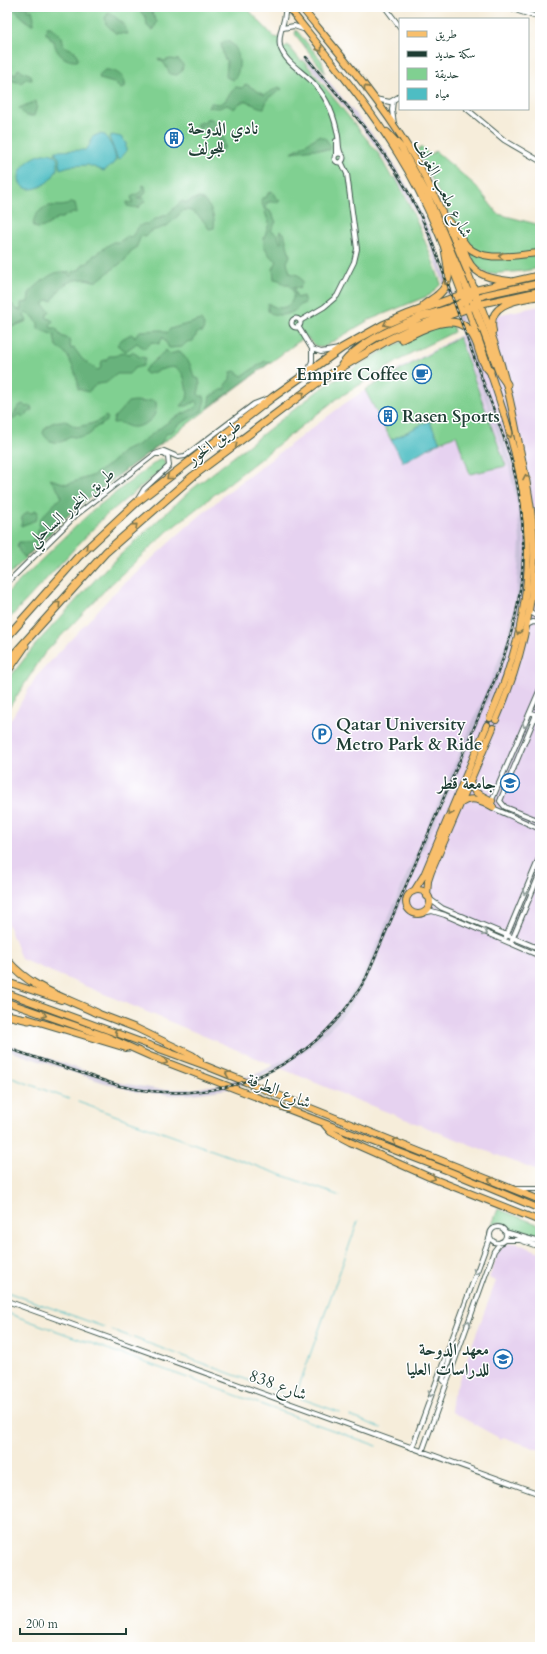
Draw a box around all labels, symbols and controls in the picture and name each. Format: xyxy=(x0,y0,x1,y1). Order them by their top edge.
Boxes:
legend xyxy=(399,18,529,110)
text: طريق xyxy=(435,26,457,42)
one-way arrow xyxy=(316,44,323,51)
text: سكة حديد xyxy=(435,46,476,62)
text: حديقة xyxy=(435,66,459,82)
one-way arrow xyxy=(364,85,371,92)
text: مياه xyxy=(435,86,450,102)
place label: نادي الدوحة للجولف xyxy=(188,117,258,160)
building icon: نادي الدوحة للجولف xyxy=(163,127,185,149)
street label: شارع ملعب الغولف xyxy=(406,134,478,243)
one-way arrow xyxy=(498,251,504,260)
one-way arrow xyxy=(443,279,451,286)
one-way arrow xyxy=(383,319,390,327)
place label: Empire Coffee xyxy=(296,363,408,386)
cafe icon: Empire Coffee xyxy=(411,363,433,385)
one-way arrow xyxy=(298,392,305,399)
building icon: Rasen Sports xyxy=(377,405,399,427)
place label: Rasen Sports xyxy=(402,405,500,428)
street label: طريق الخور xyxy=(180,414,246,471)
one-way arrow xyxy=(505,431,514,438)
one-way arrow xyxy=(231,442,238,449)
street label: طريق الخور الساحلي xyxy=(22,463,123,555)
one-way arrow xyxy=(167,472,174,479)
one-way arrow xyxy=(522,474,531,481)
one-way arrow xyxy=(130,524,137,531)
one-way arrow xyxy=(85,543,93,551)
one-way arrow xyxy=(53,601,60,609)
one-way arrow xyxy=(515,629,523,636)
place label: Qatar University Metro Park & Ride xyxy=(336,713,482,756)
one-way arrow xyxy=(522,721,530,728)
parking icon: Qatar University Metro Park & Ride xyxy=(311,723,333,745)
place label: جامعة قطر xyxy=(436,772,496,795)
school or university icon: جامعة قطر xyxy=(499,772,521,794)
one-way arrow xyxy=(447,809,455,816)
one-way arrow xyxy=(522,888,530,896)
one-way arrow xyxy=(481,928,489,936)
one-way arrow xyxy=(40,1010,47,1019)
one-way arrow xyxy=(114,1028,121,1036)
one-way arrow xyxy=(162,1057,169,1065)
street label: شارع الطرفة xyxy=(243,1068,315,1116)
one-way arrow xyxy=(225,1071,232,1079)
one-way arrow xyxy=(391,1138,399,1146)
one-way arrow xyxy=(428,1173,436,1181)
one-way arrow xyxy=(487,1177,495,1185)
one-way arrow xyxy=(472,1269,480,1276)
one-way arrow xyxy=(463,1319,471,1326)
place label: معهد الدوحة للدراسات العليا xyxy=(407,1338,489,1381)
school or university icon: معهد الدوحة للدراسات العليا xyxy=(492,1348,514,1370)
street label: شارع 838 xyxy=(245,1364,310,1408)
one-way arrow xyxy=(428,1391,436,1398)
scale bar xyxy=(20,1610,126,1636)
text: 200 m xyxy=(26,1616,59,1632)

